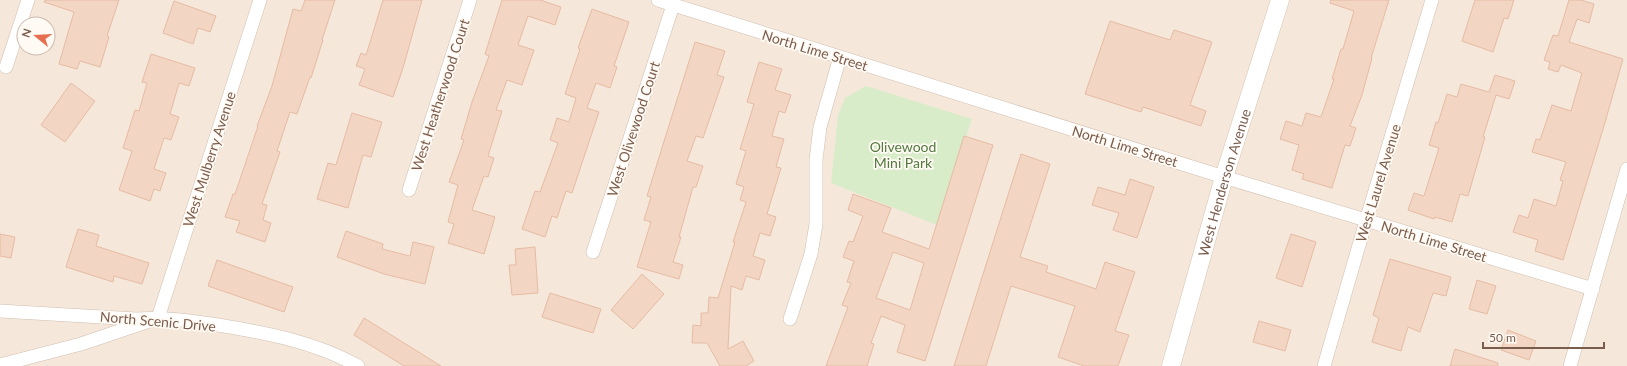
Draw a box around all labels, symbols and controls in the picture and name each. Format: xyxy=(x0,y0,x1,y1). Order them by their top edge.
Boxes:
north arrow xyxy=(16,16,56,56)
street label: West Heatherwood Court xyxy=(407,17,473,173)
street label: North Lime Street xyxy=(760,26,870,74)
text: N xyxy=(19,27,34,39)
street label: West Olivewood Court xyxy=(603,59,663,199)
street label: West Mulberry Avenue xyxy=(179,89,239,229)
street label: West Henderson Avenue xyxy=(1194,106,1254,258)
street label: North Lime Street xyxy=(1070,122,1180,170)
street label: West Laurel Avenue xyxy=(1352,122,1404,244)
park label: Olivewood Mini Park xyxy=(870,138,936,171)
street label: North Lime Street xyxy=(1379,217,1489,265)
street label: North Scenic Drive xyxy=(99,307,217,335)
scale bar xyxy=(1483,324,1604,350)
text: 50 m xyxy=(1489,330,1516,345)

